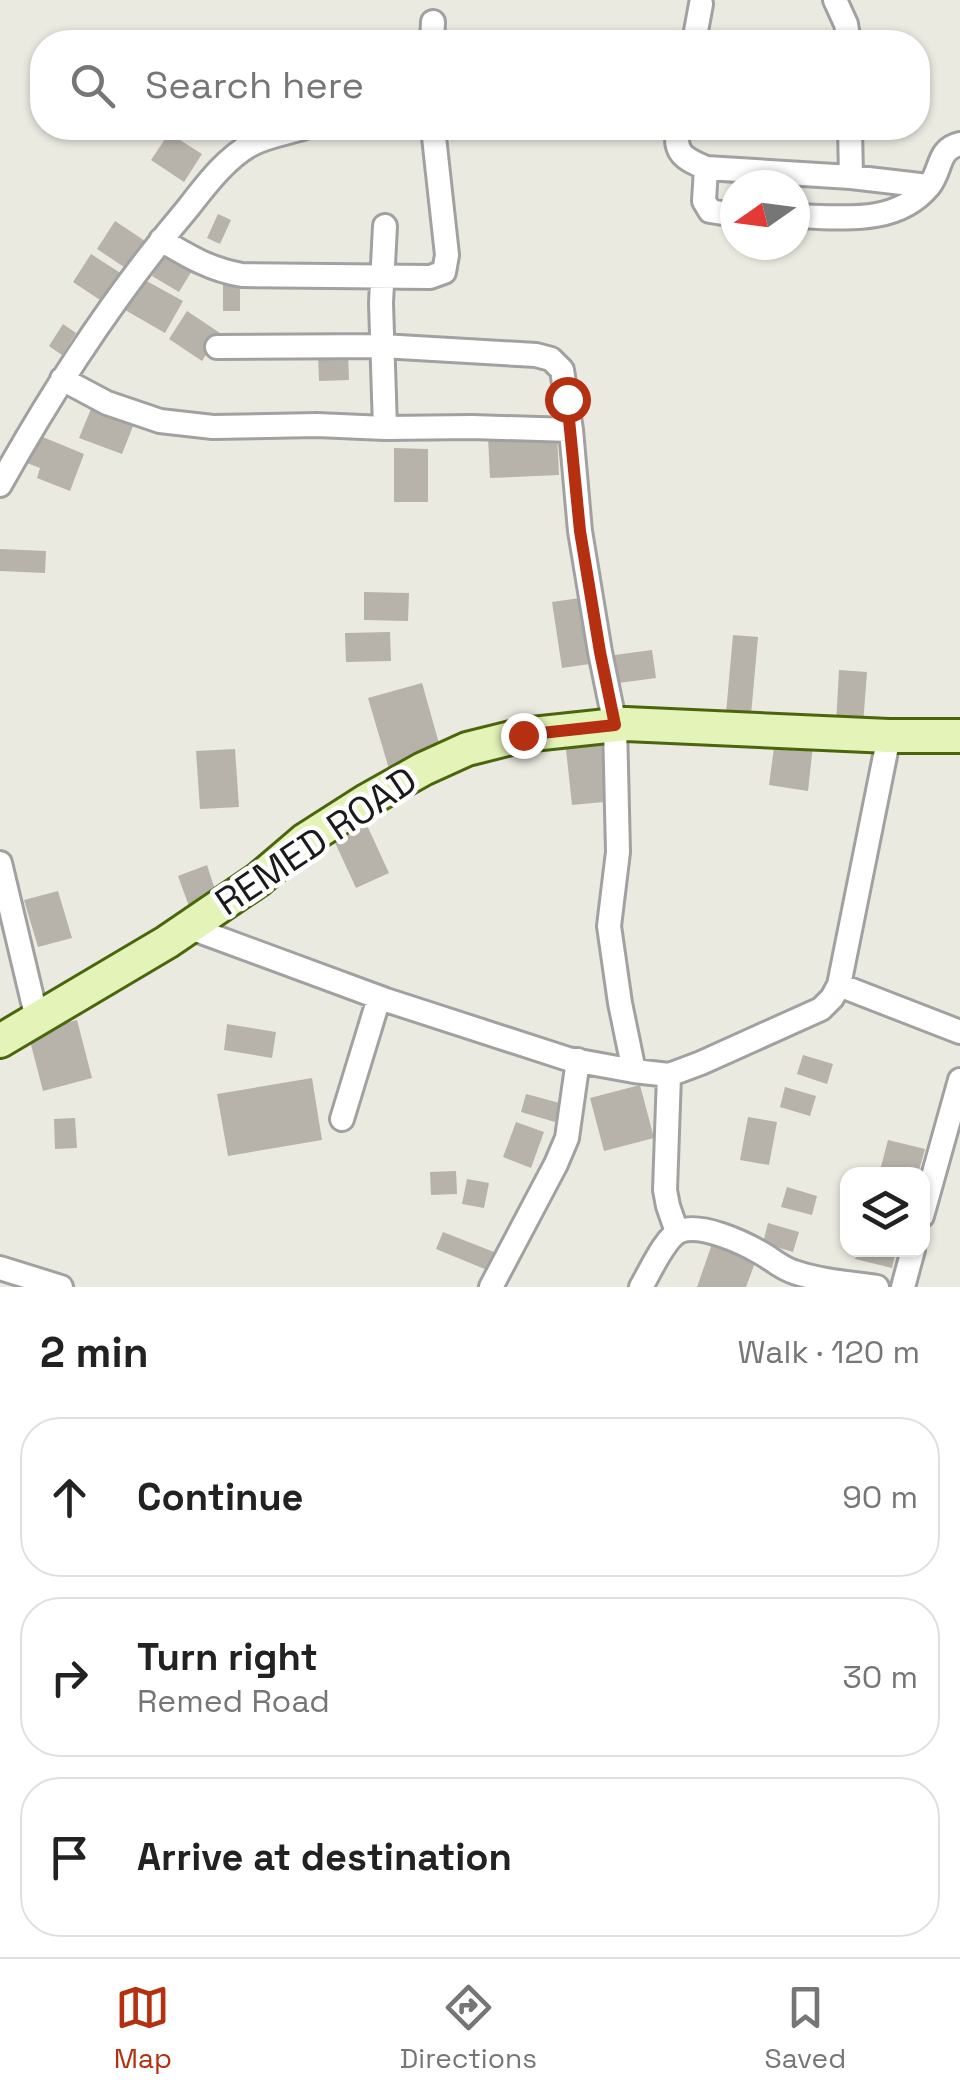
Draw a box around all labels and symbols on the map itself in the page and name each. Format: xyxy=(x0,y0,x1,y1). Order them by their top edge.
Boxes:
north arrow xyxy=(720,170,810,260)
route start xyxy=(545,377,591,423)
route end xyxy=(501,713,547,759)
street label: REMED ROAD xyxy=(206,756,426,926)

